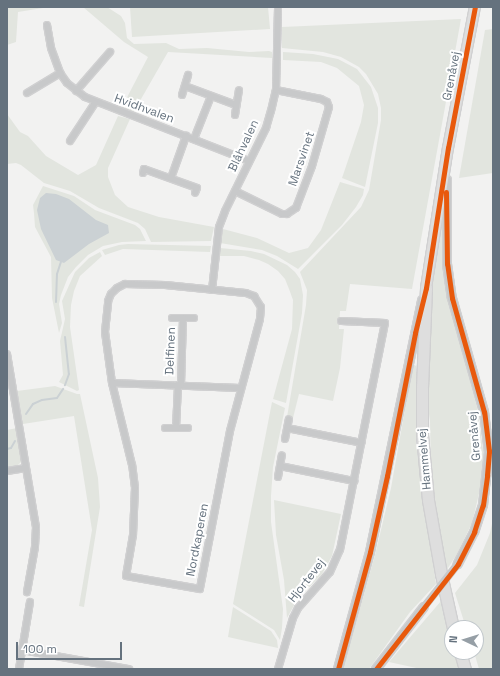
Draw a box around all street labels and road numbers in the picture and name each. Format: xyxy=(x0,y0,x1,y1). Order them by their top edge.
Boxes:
street label: Grenåvej xyxy=(440,50,464,102)
street label: Hvidhvalen xyxy=(112,92,176,126)
street label: Blåhvalen xyxy=(226,118,262,174)
street label: Marsvinet xyxy=(286,130,318,188)
street label: Delfinen xyxy=(163,327,179,375)
street label: Grenåvej xyxy=(466,411,484,461)
street label: Hammelvej xyxy=(415,428,435,490)
street label: Nordkaperen xyxy=(184,502,212,578)
street label: Hjortevej xyxy=(286,556,328,606)

